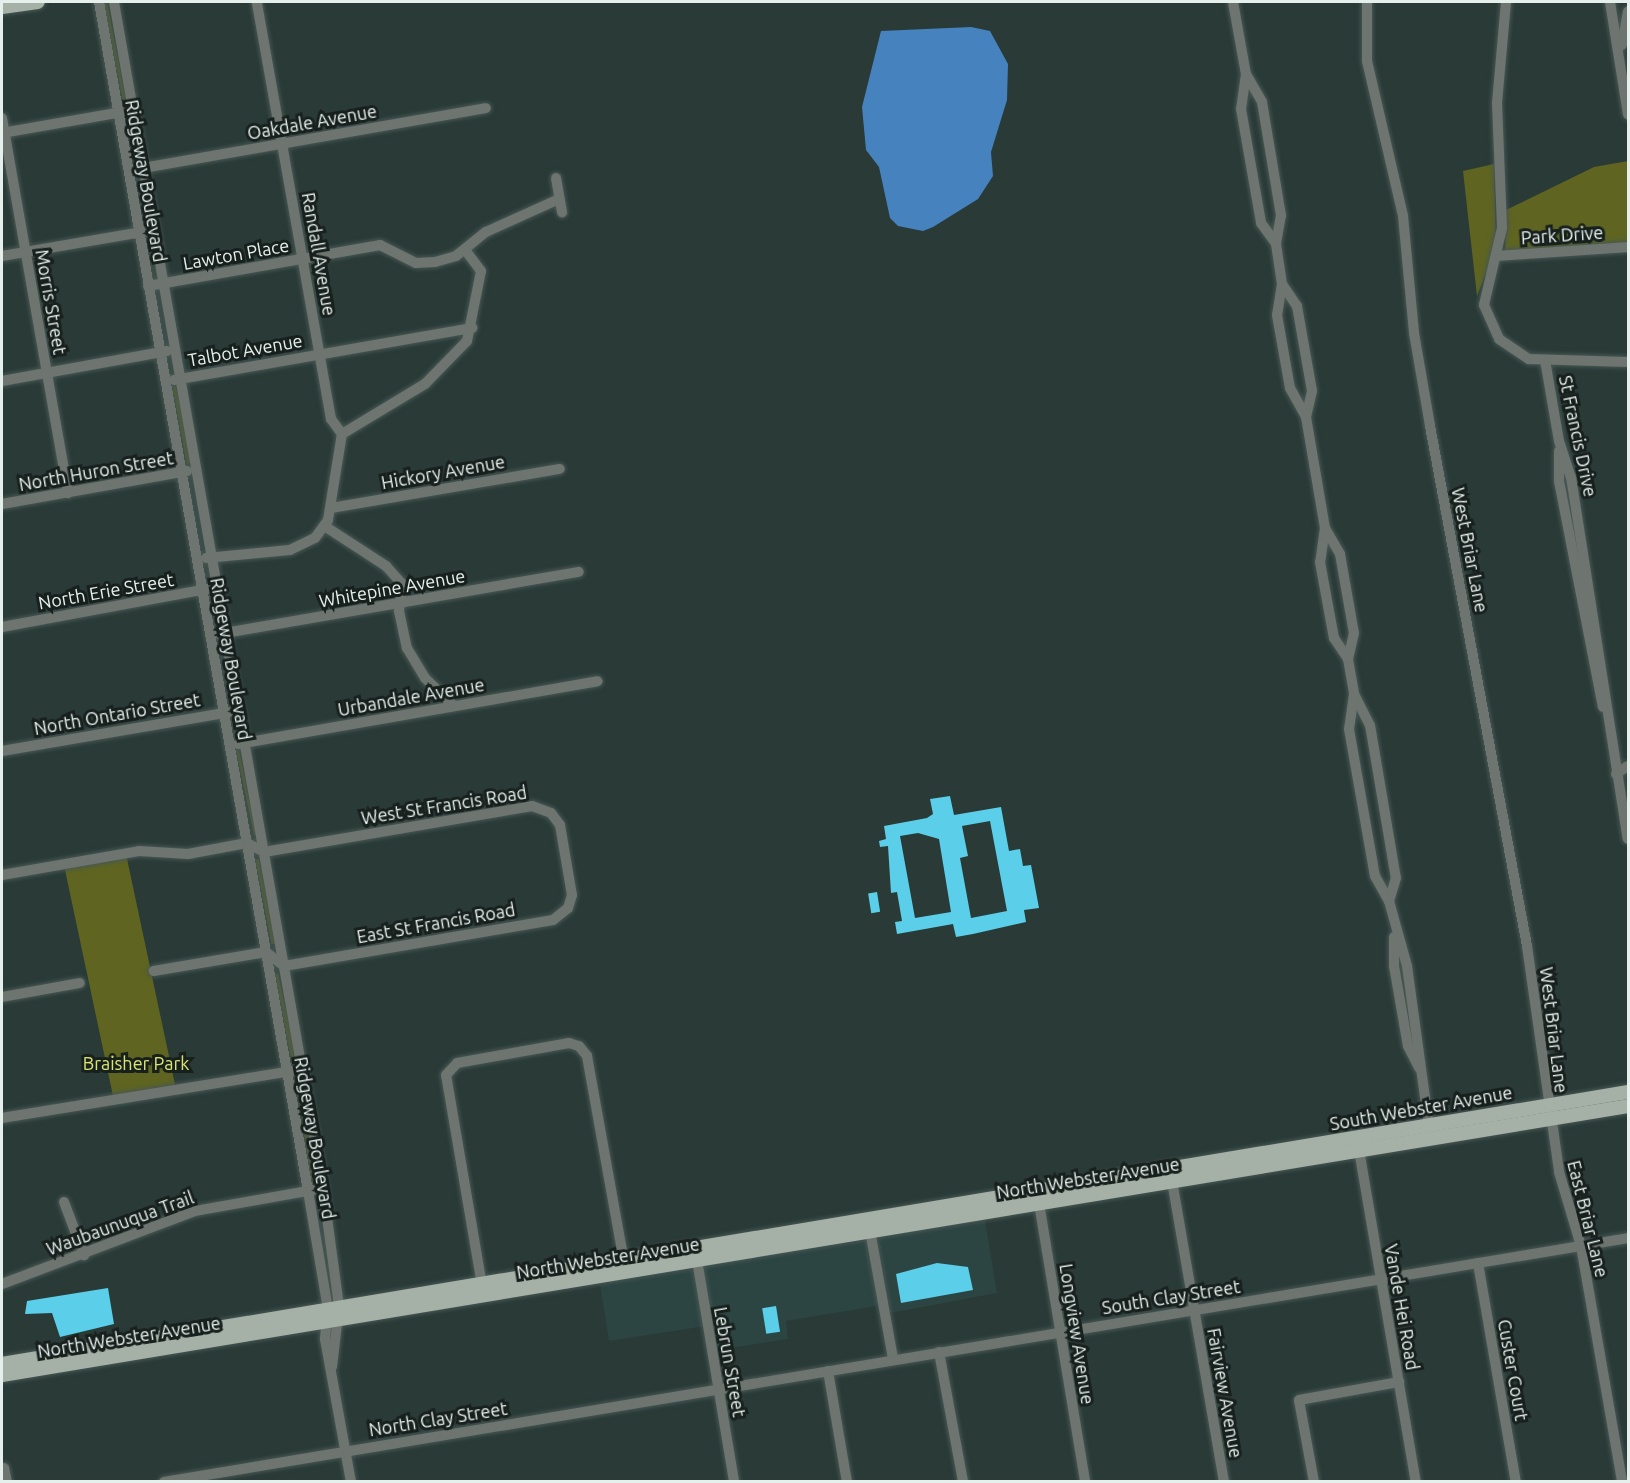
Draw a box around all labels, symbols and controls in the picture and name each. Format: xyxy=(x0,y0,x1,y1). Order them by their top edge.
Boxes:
street label: Ridgeway Boulevard xyxy=(121,98,171,264)
street label: Oakdale Avenue xyxy=(246,100,378,144)
street label: Randall Avenue xyxy=(298,191,340,317)
street label: Park Drive xyxy=(1520,221,1604,249)
street label: Lawton Place xyxy=(181,234,291,274)
street label: Morris Street xyxy=(31,248,71,356)
street label: Talbot Avenue xyxy=(186,329,304,371)
street label: St Francis Drive xyxy=(1555,373,1601,499)
street label: North Huron Street xyxy=(17,447,175,495)
street label: Hickory Avenue xyxy=(379,450,507,494)
street label: West Briar Lane xyxy=(1447,486,1493,614)
street label: Whitepine Avenue xyxy=(317,565,467,611)
street label: North Erie Street xyxy=(37,568,175,614)
street label: Ridgeway Boulevard xyxy=(206,576,256,742)
street label: Urbandale Avenue xyxy=(336,673,486,721)
street label: North Ontario Street xyxy=(32,689,202,739)
street label: West St Francis Road xyxy=(360,781,528,829)
street label: East St Francis Road xyxy=(355,898,517,948)
street label: West Briar Lane xyxy=(1536,966,1572,1094)
park label: Braisher Park xyxy=(83,1052,189,1074)
street label: Ridgeway Boulevard xyxy=(290,1055,340,1221)
street label: South Webster Avenue xyxy=(1328,1081,1514,1135)
street label: North Webster Avenue xyxy=(995,1153,1181,1203)
street label: East Briar Lane xyxy=(1563,1158,1613,1280)
street label: Waubaunuqua Trail xyxy=(43,1186,197,1260)
street label: North Webster Avenue xyxy=(515,1233,701,1283)
street label: Vande Hei Road xyxy=(1380,1242,1424,1372)
street label: Longview Avenue xyxy=(1055,1262,1099,1406)
street label: South Clay Street xyxy=(1100,1275,1242,1319)
street label: Lebrun Street xyxy=(710,1305,750,1419)
street label: North Webster Avenue xyxy=(36,1312,222,1362)
street label: Custer Court xyxy=(1493,1318,1533,1422)
street label: Fairview Avenue xyxy=(1203,1326,1247,1460)
street label: North Clay Street xyxy=(367,1397,509,1441)

